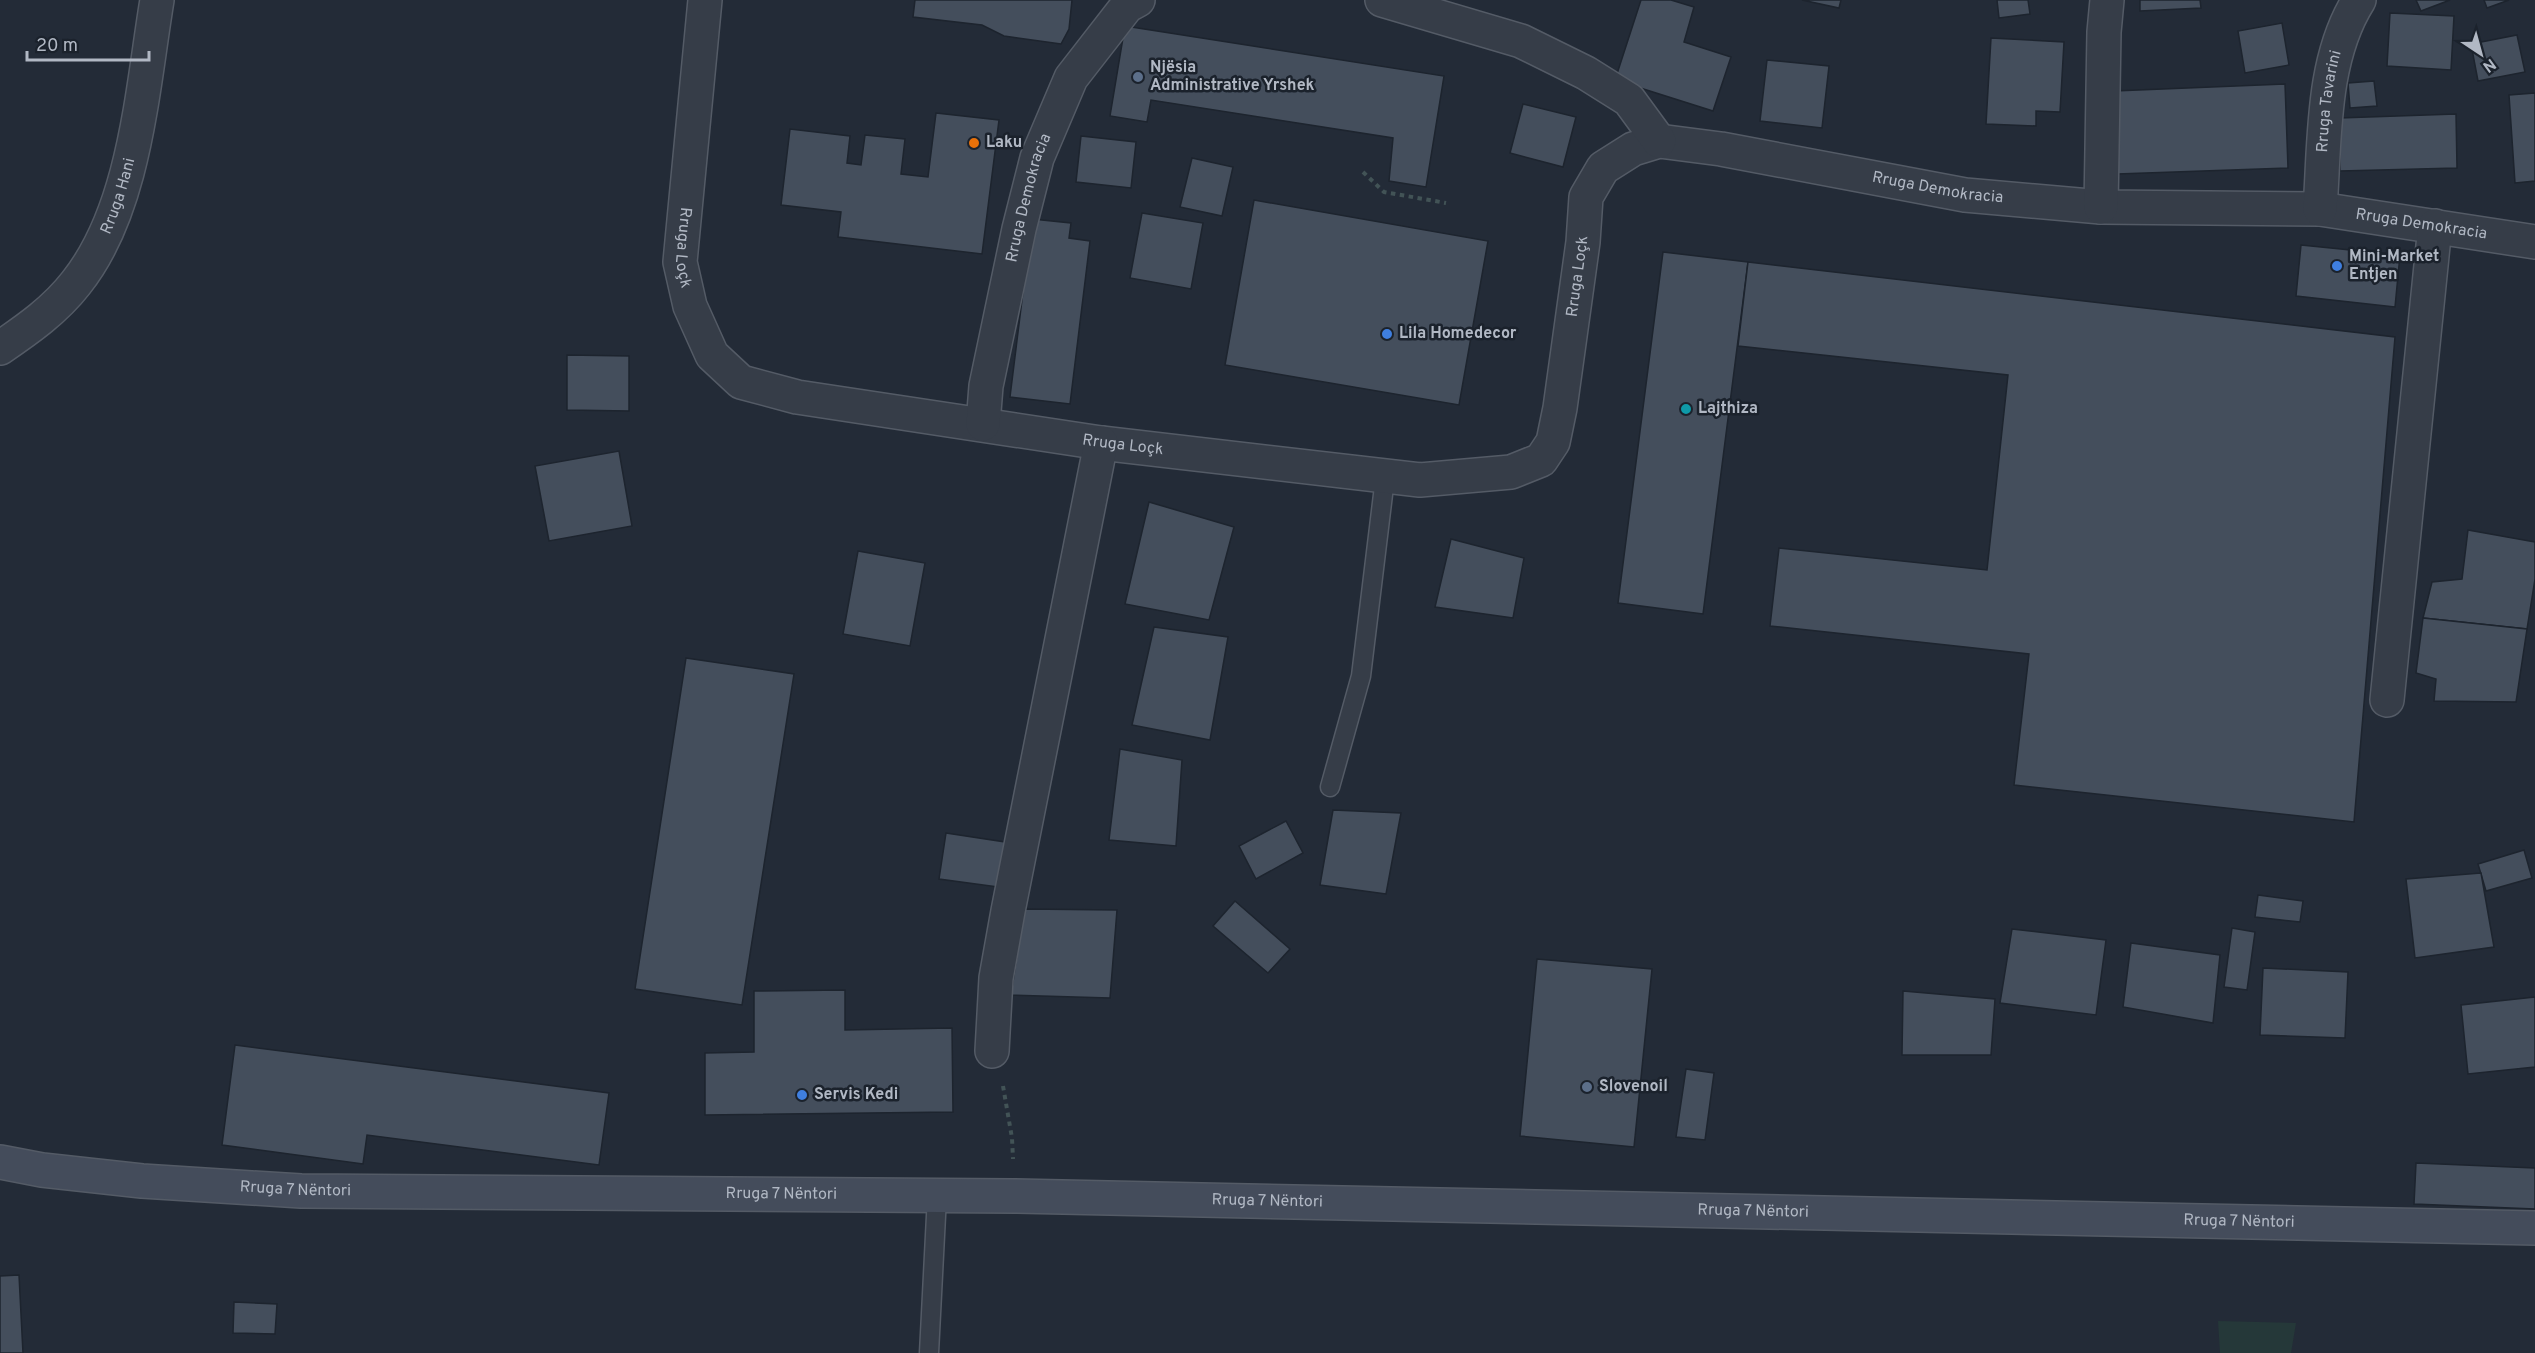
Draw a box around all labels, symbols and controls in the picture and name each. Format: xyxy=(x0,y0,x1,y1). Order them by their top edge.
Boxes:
scale bar xyxy=(27,24,148,62)
north arrow xyxy=(2451,24,2511,84)
text: 20 m xyxy=(36,35,78,58)
street label: Rruga Tavarini xyxy=(2313,48,2347,153)
text: N xyxy=(2478,53,2499,76)
place label: Njësia Administrative Yrshek xyxy=(1150,58,1315,96)
marker: Njësia Administrative Yrshek xyxy=(1131,70,1145,84)
street label: Rruga Demokracia xyxy=(1002,130,1056,264)
place label: Laku xyxy=(986,133,1022,153)
marker: Laku xyxy=(967,136,981,150)
street label: Rruga Hani xyxy=(97,156,140,238)
street label: Rruga Demokracia xyxy=(1870,168,2004,208)
street label: Rruga Demokracia xyxy=(2354,205,2488,245)
street label: Rruga Loçk xyxy=(670,206,696,290)
street label: Rruga Loçk xyxy=(1563,235,1593,318)
place label: Mini-Market Entjen xyxy=(2349,247,2439,285)
marker: Mini-Market Entjen xyxy=(2330,259,2344,273)
place label: Lila Homedecor xyxy=(1399,324,1517,344)
marker: Lila Homedecor xyxy=(1380,327,1394,341)
place label: Lajthiza xyxy=(1698,399,1758,419)
marker: Lajthiza xyxy=(1679,402,1693,416)
street label: Rruga Loçk xyxy=(1081,430,1164,460)
place label: Slovenoil xyxy=(1599,1077,1668,1097)
marker: Slovenoil xyxy=(1580,1080,1594,1094)
place label: Servis Kedi xyxy=(814,1085,898,1105)
marker: Servis Kedi xyxy=(795,1088,809,1102)
street label: Rruga 7 Nëntori xyxy=(239,1177,351,1201)
street label: Rruga 7 Nëntori xyxy=(725,1184,837,1205)
street label: Rruga 7 Nëntori xyxy=(1211,1190,1323,1213)
street label: Rruga 7 Nëntori xyxy=(1697,1200,1809,1223)
street label: Rruga 7 Nëntori xyxy=(2183,1211,2295,1233)

